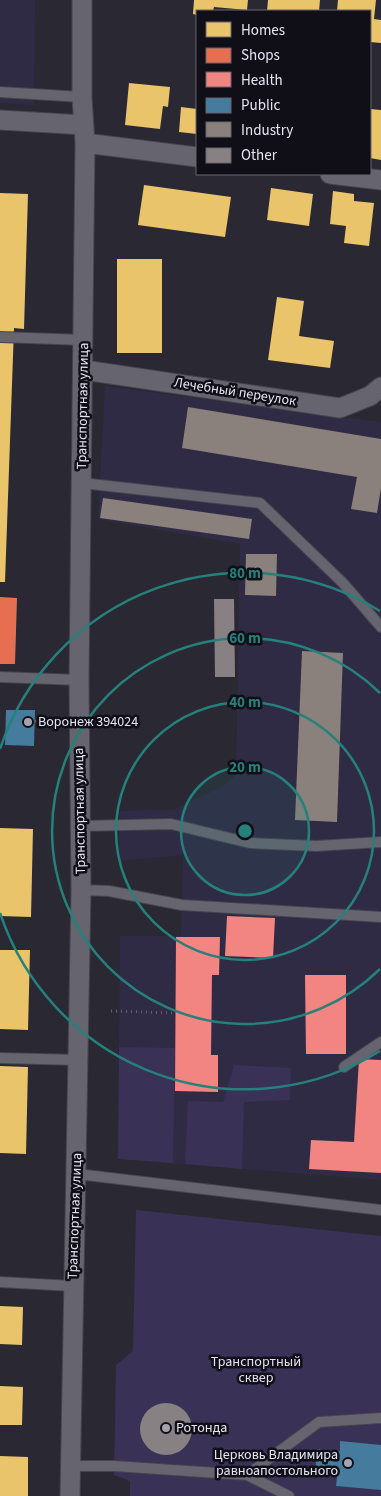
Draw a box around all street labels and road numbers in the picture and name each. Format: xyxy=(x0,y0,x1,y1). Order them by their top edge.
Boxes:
street label: Транспортная улица xyxy=(72,342,94,470)
street label: Лечебный переулок xyxy=(173,372,298,412)
street label: Транспортная улица xyxy=(69,747,91,875)
street label: Транспортная улица xyxy=(63,1152,87,1280)

